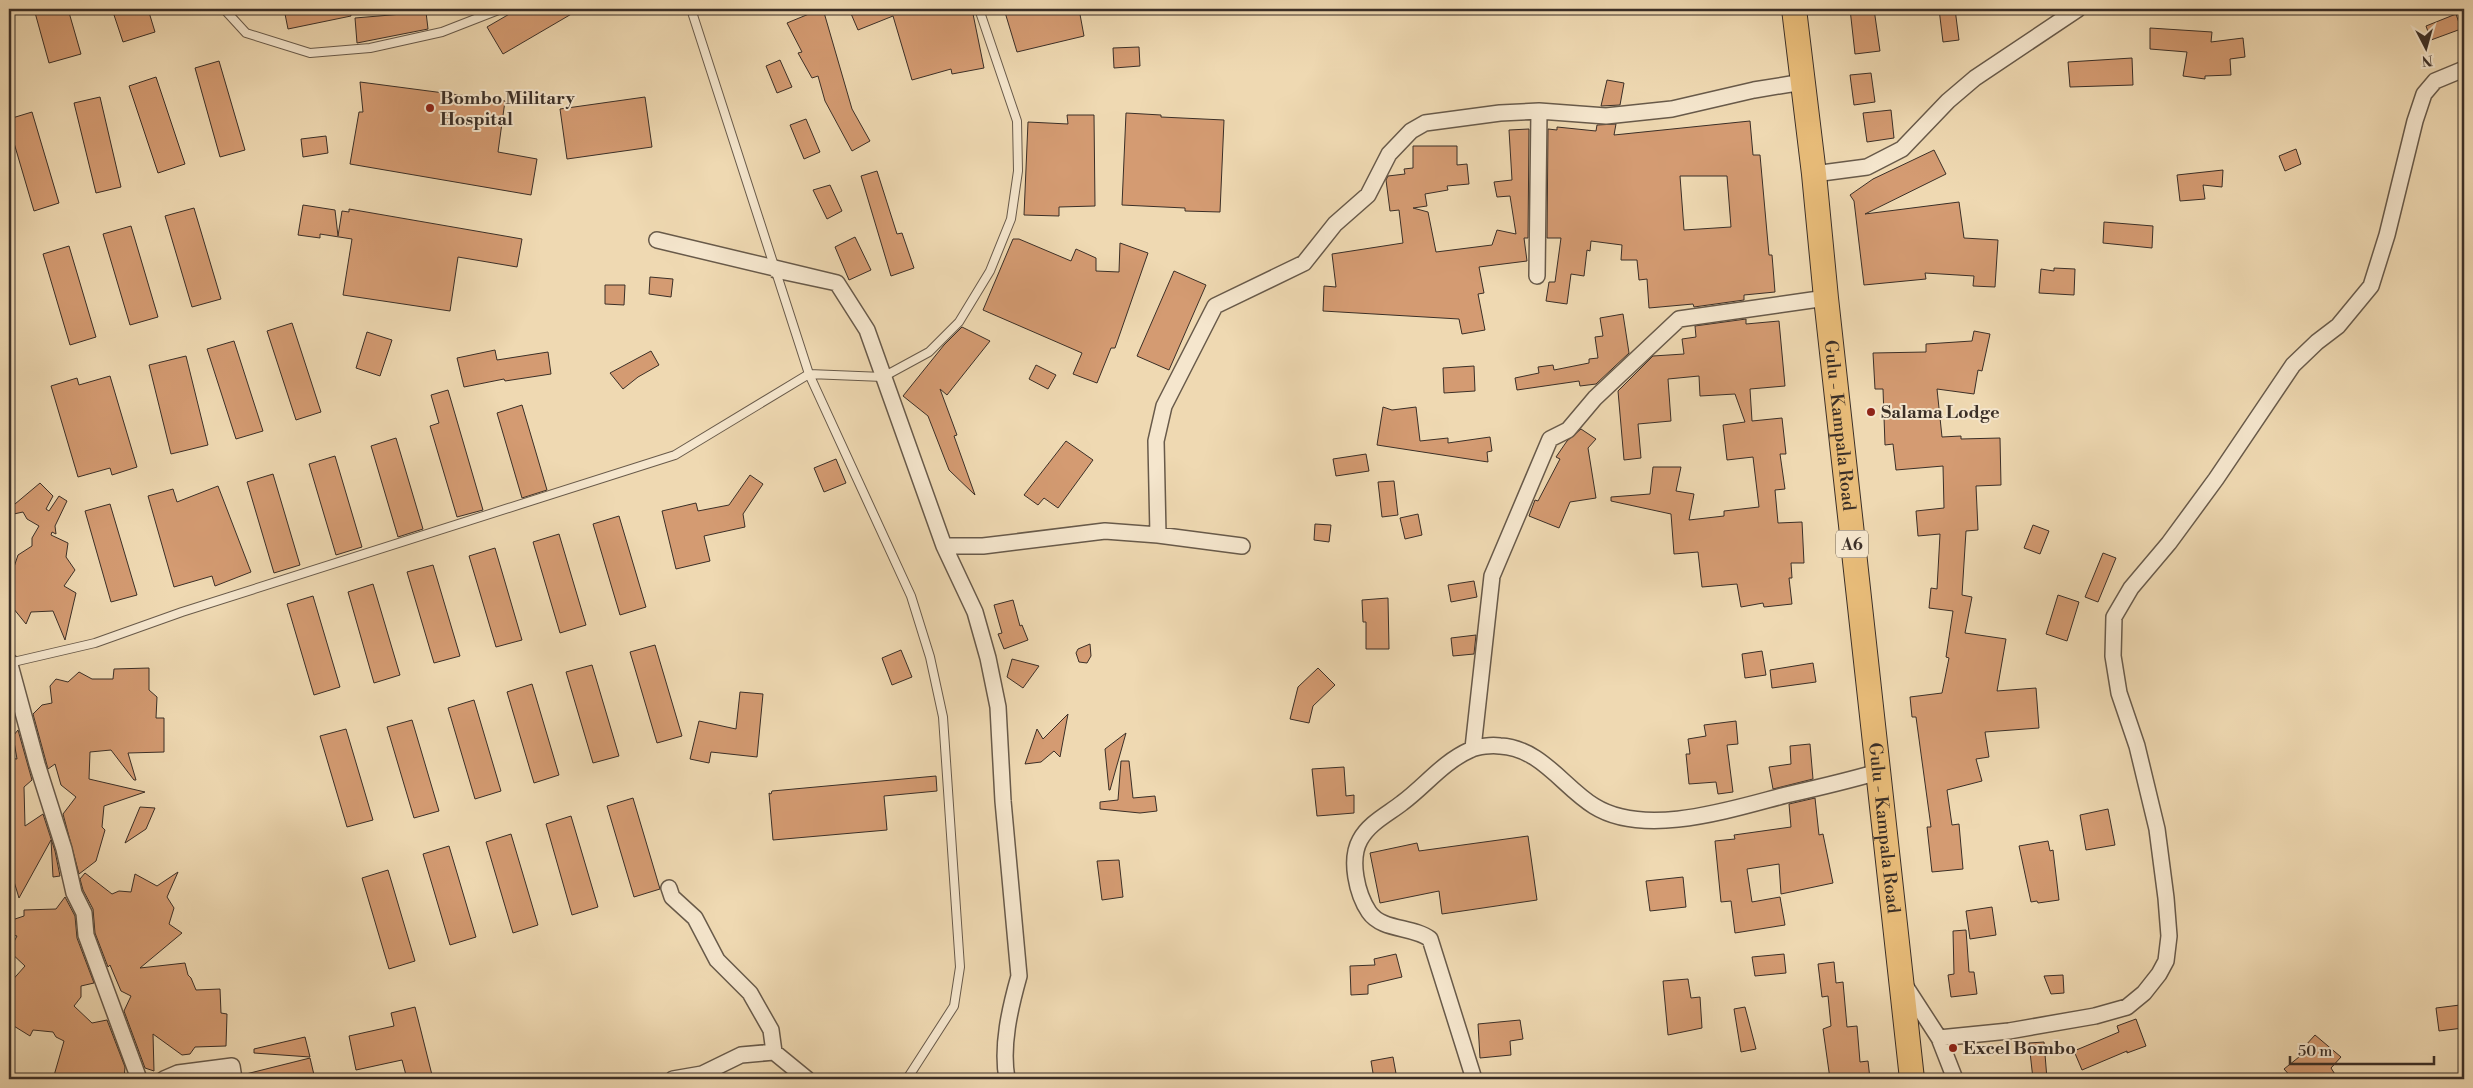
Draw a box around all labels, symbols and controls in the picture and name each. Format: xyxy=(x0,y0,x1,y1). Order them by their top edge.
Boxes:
north arrow xyxy=(2400,22,2450,72)
text: N xyxy=(2421,50,2434,69)
place label: Bombo Military Hospital xyxy=(440,87,576,131)
marker: Bombo Military Hospital xyxy=(424,102,436,114)
street label: Gulu - Kampala Road xyxy=(1819,339,1860,513)
place label: Salama Lodge xyxy=(1881,401,2000,424)
marker: Salama Lodge xyxy=(1865,406,1877,418)
road number: A6 xyxy=(1836,530,1868,558)
street label: Gulu - Kampala Road xyxy=(1863,741,1905,915)
scale bar xyxy=(2290,1033,2434,1065)
place label: Excel Bombo xyxy=(1963,1037,2076,1060)
marker: Excel Bombo xyxy=(1947,1042,1959,1054)
text: 50 m xyxy=(2298,1042,2332,1061)

